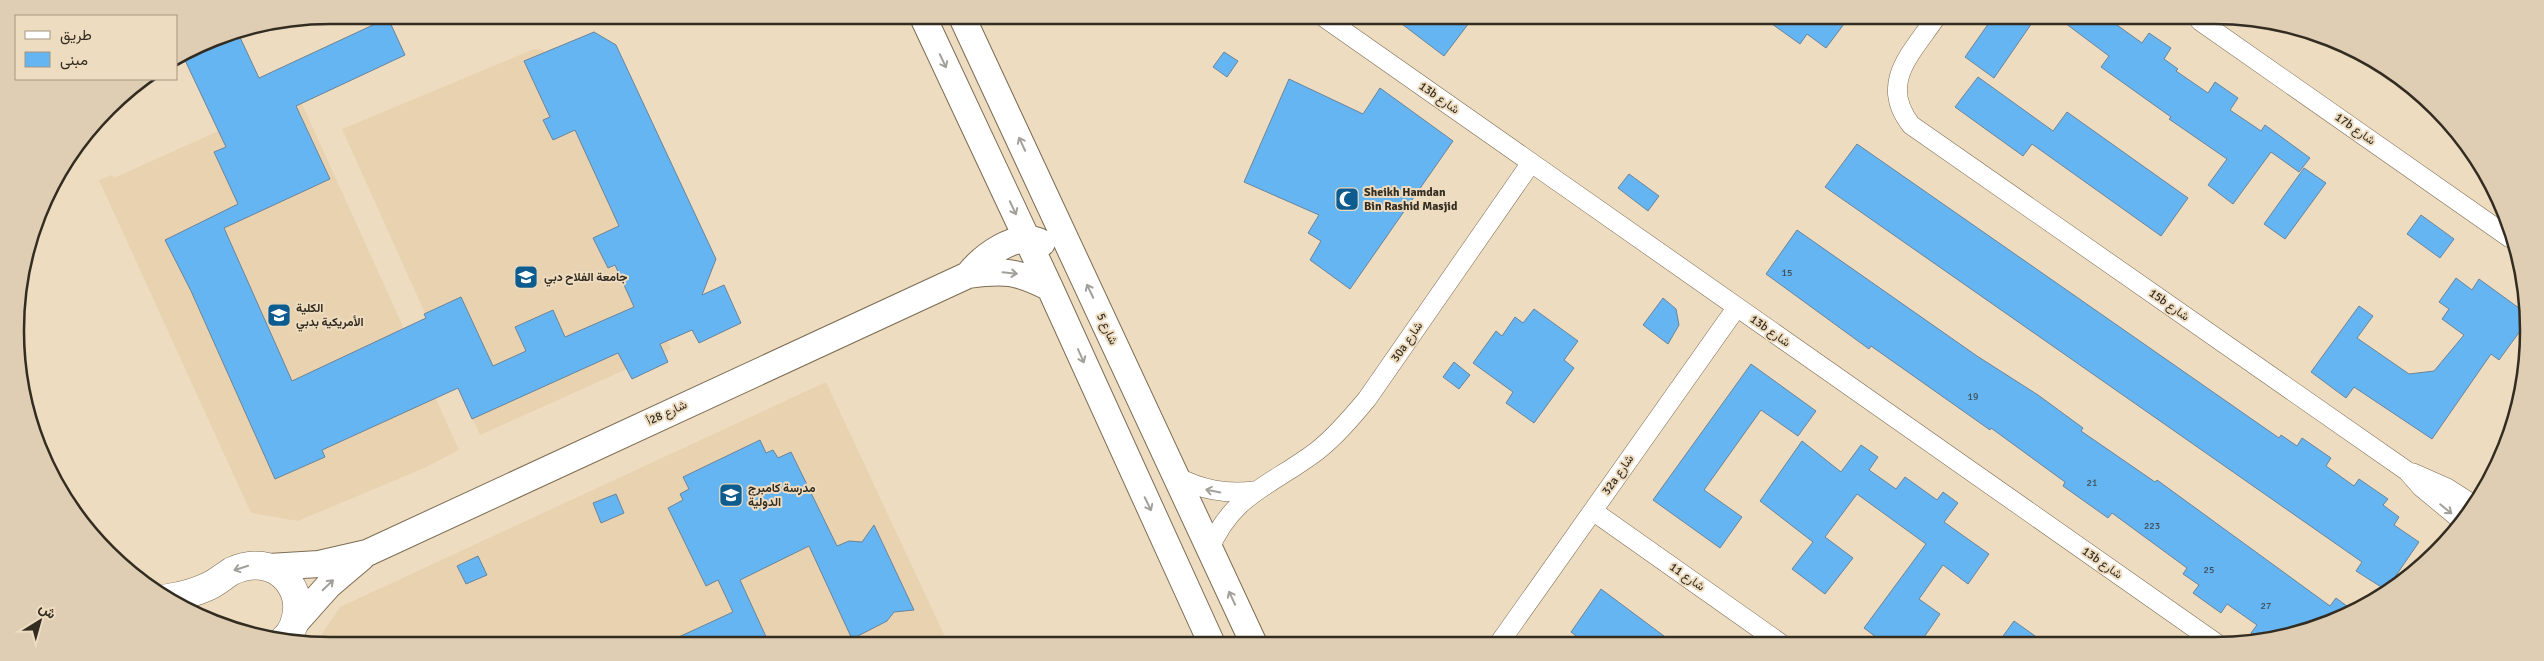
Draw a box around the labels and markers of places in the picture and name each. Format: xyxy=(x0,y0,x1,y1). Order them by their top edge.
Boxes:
place label: Sheikh Hamdan Bin Rashid Masjid xyxy=(1364,185,1458,214)
mosque icon: Sheikh Hamdan Bin Rashid Masjid xyxy=(1334,186,1360,212)
school or university icon: جامعة الفلاح دبي xyxy=(513,264,539,290)
place label: جامعة الفلاح دبي xyxy=(544,270,627,287)
place label: الكلية الأمريكية بدبي xyxy=(296,301,364,332)
school or university icon: الكلية الأمريكية بدبي xyxy=(266,302,292,328)
place label: مدرسة كامبرج الدولية xyxy=(748,481,816,510)
school or university icon: مدرسة كامبرج الدولية xyxy=(718,482,744,508)

